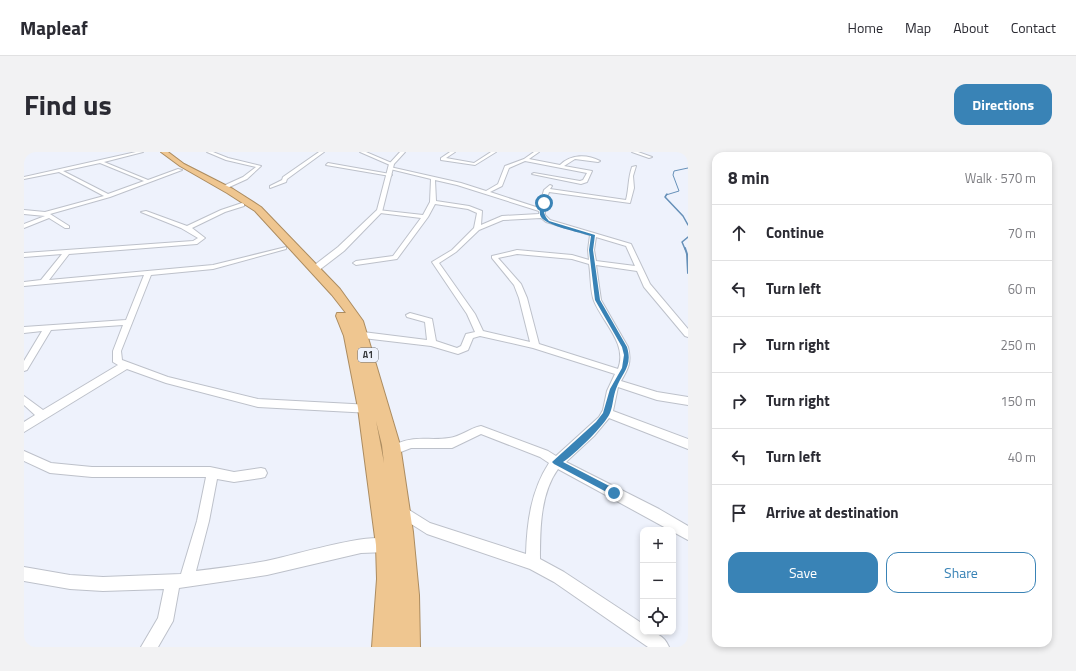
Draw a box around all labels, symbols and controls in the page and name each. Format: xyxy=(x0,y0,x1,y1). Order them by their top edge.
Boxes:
text: Mapleaf xyxy=(20,13,88,42)
text: Home xyxy=(848,17,883,38)
text: Map xyxy=(905,17,931,38)
text: About xyxy=(953,17,989,38)
text: Contact xyxy=(1011,17,1056,38)
text: Find us xyxy=(24,83,112,126)
button: Directions xyxy=(954,84,1052,125)
text: 8 min xyxy=(728,165,769,191)
text: Walk · 570 m xyxy=(965,168,1036,188)
route start xyxy=(535,194,553,212)
text: Continue xyxy=(766,221,824,244)
icon: ahead xyxy=(728,222,750,244)
text: 70 m xyxy=(1008,223,1036,243)
text: Turn left xyxy=(766,277,821,300)
icon: left xyxy=(728,278,750,300)
text: 60 m xyxy=(1008,279,1036,299)
text: Turn right xyxy=(766,333,830,356)
icon: right xyxy=(728,334,750,356)
text: 250 m xyxy=(1000,335,1036,355)
road number: A1 xyxy=(358,348,378,362)
text: Turn right xyxy=(766,389,830,412)
icon: right xyxy=(728,390,750,412)
text: 150 m xyxy=(1000,391,1036,411)
text: Turn left xyxy=(766,445,821,468)
icon: left xyxy=(728,446,750,468)
text: 40 m xyxy=(1008,447,1036,467)
route end xyxy=(605,484,623,502)
text: Arrive at destination xyxy=(766,501,899,524)
icon: arrive xyxy=(728,502,750,524)
map controls xyxy=(640,527,676,635)
button: + xyxy=(640,527,676,563)
button: Save xyxy=(728,552,878,593)
button: Share xyxy=(886,552,1036,593)
button: − xyxy=(640,563,676,599)
button: locate xyxy=(640,599,676,635)

